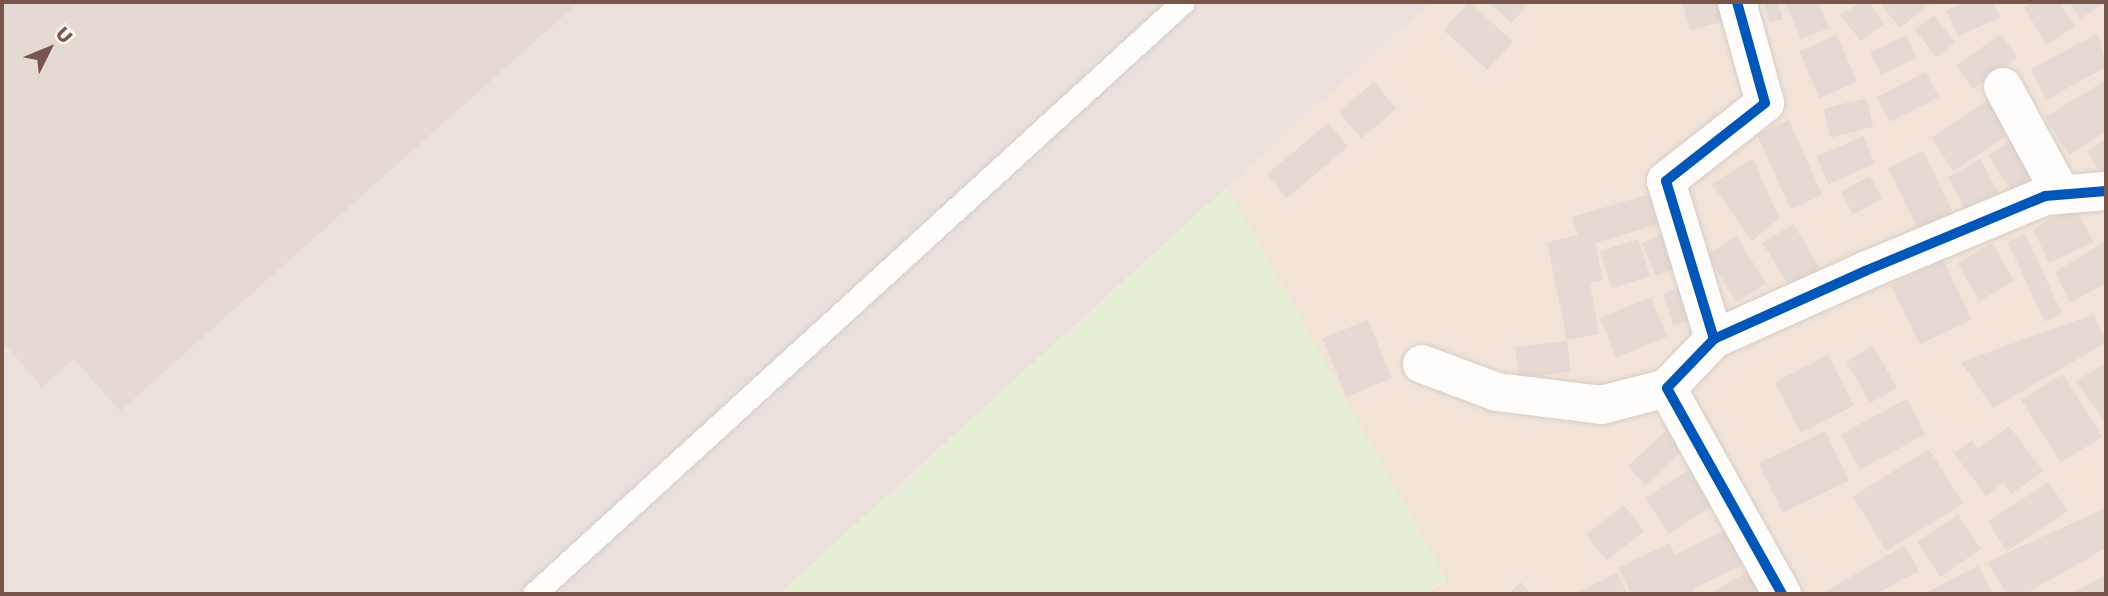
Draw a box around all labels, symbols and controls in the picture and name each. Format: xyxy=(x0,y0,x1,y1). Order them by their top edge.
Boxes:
north arrow xyxy=(14,14,84,84)
text: U xyxy=(52,21,78,47)

